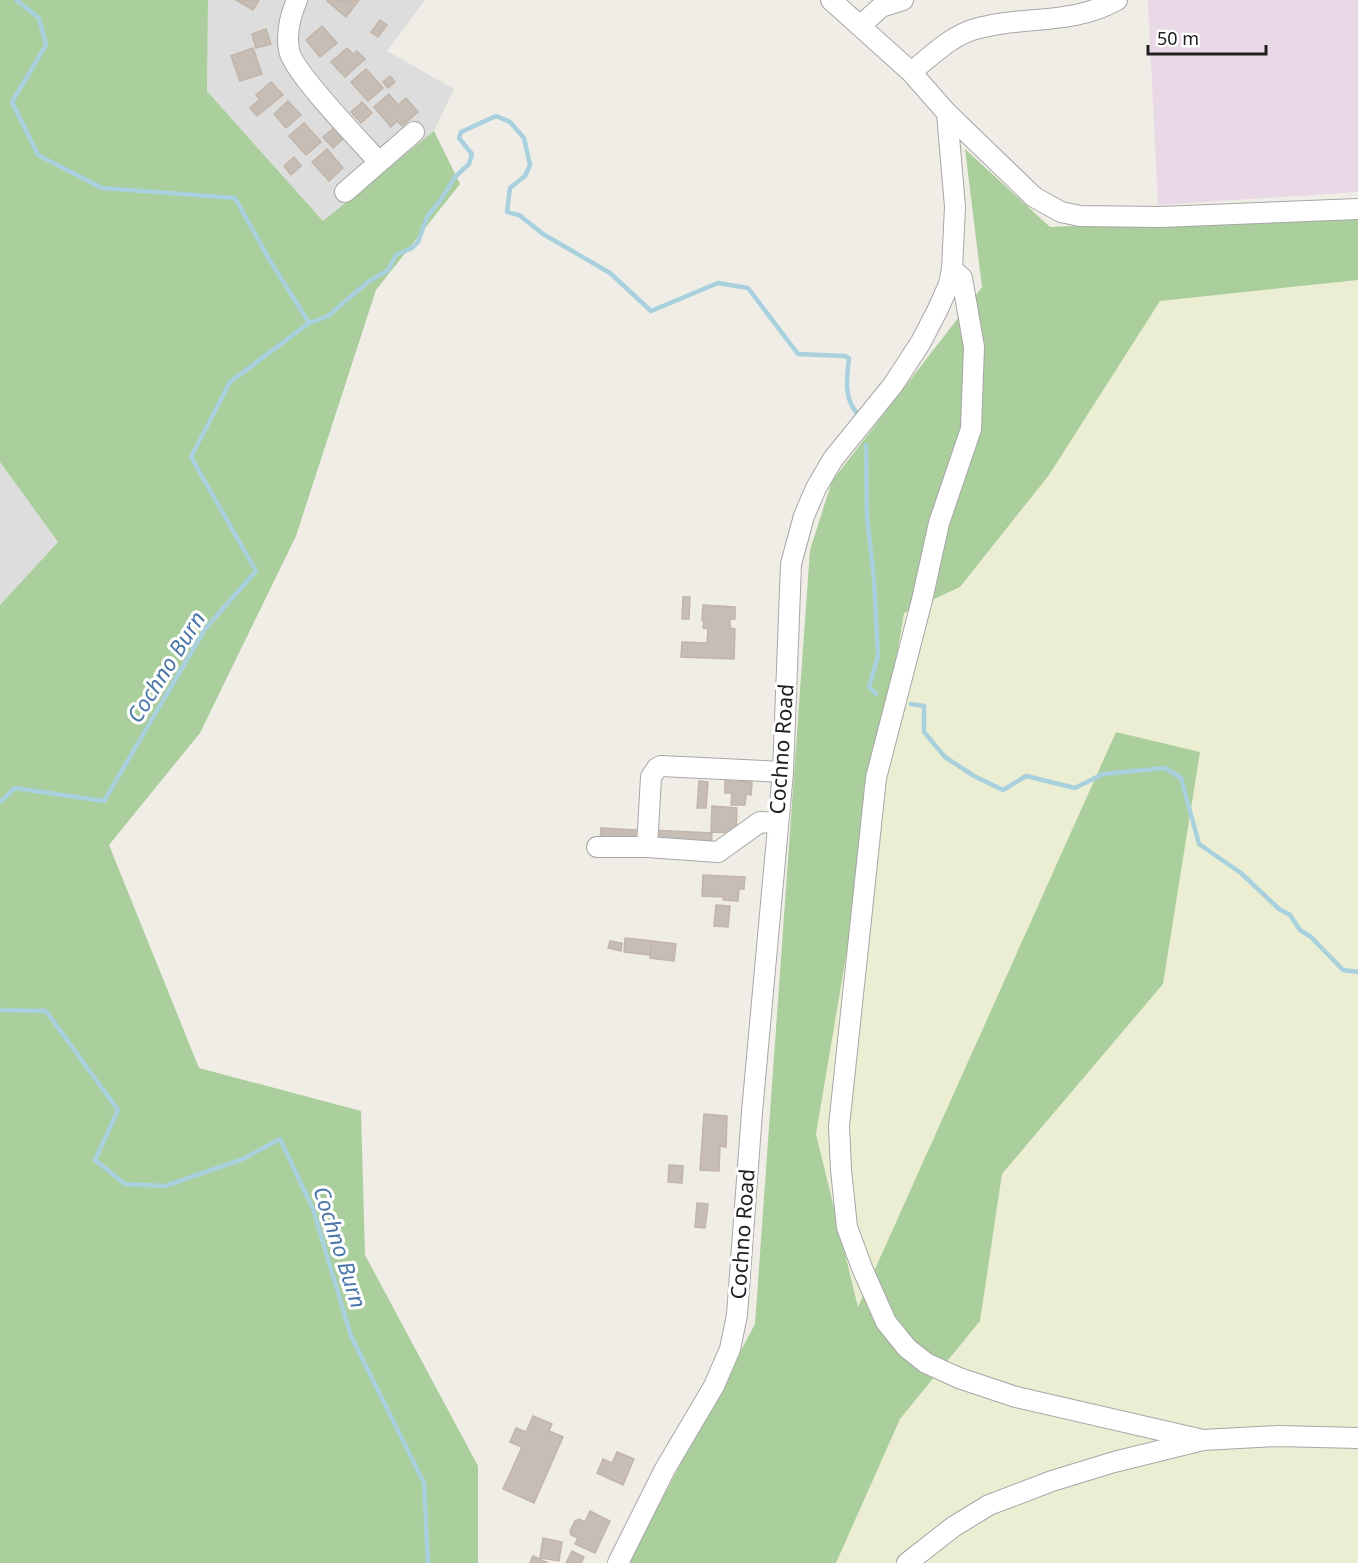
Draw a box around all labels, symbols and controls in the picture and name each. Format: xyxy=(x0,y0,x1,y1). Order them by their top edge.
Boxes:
scale bar xyxy=(1148,18,1266,56)
text: 50 m xyxy=(1157,26,1199,50)
water label: Cochno Burn xyxy=(119,605,211,728)
street label: Cochno Road xyxy=(762,683,800,815)
street label: Cochno Road xyxy=(723,1168,761,1300)
water label: Cochno Burn xyxy=(307,1182,375,1311)

